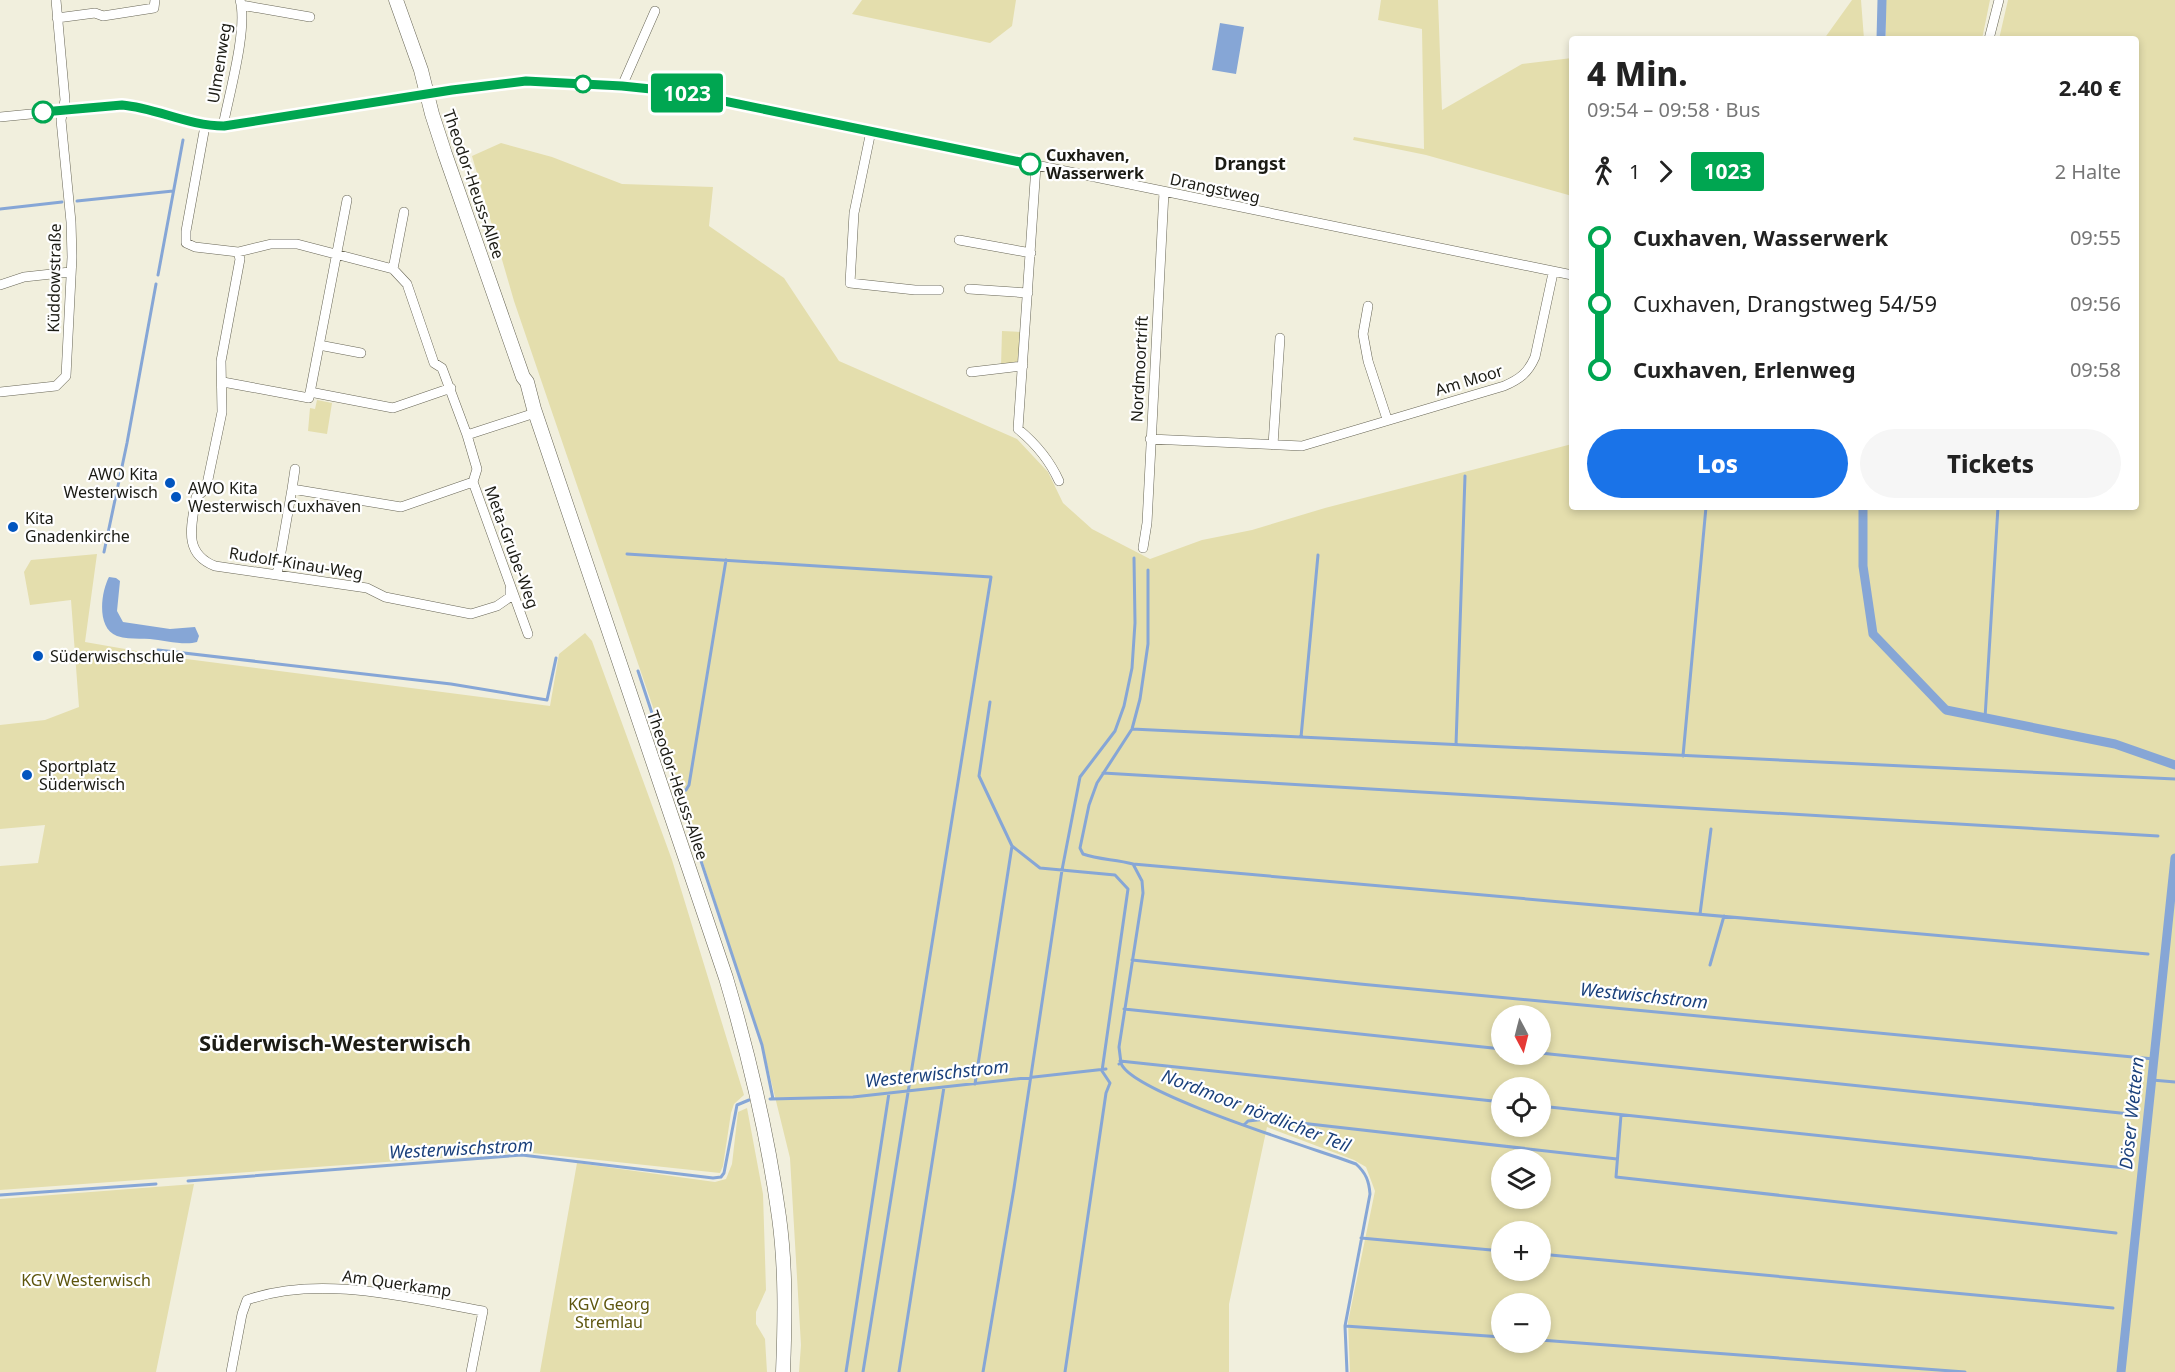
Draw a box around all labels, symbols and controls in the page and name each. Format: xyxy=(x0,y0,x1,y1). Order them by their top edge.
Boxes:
street label: Ulmenweg xyxy=(202,21,236,105)
text: 4 Min. xyxy=(1587,51,1688,96)
text: 2.40 € xyxy=(2059,72,2121,102)
line badge: 1023 xyxy=(645,74,729,112)
unlabelled marker xyxy=(574,75,592,93)
text: 1023 xyxy=(663,79,711,107)
text: 09:54 – 09:58 · Bus xyxy=(1587,96,1760,123)
unlabelled marker xyxy=(32,101,54,123)
street label: Theodor-Heuss-Allee xyxy=(438,106,510,262)
place label: Cuxhaven, Wasserwerk xyxy=(1046,144,1144,184)
district label: Drangst xyxy=(1214,151,1286,175)
marker: Cuxhaven, Wasserwerk xyxy=(1019,153,1041,175)
icon: walk xyxy=(1587,155,1620,188)
icon: forward xyxy=(1649,155,1682,188)
text: 1023 xyxy=(1703,157,1752,185)
text: 1 xyxy=(1629,158,1640,185)
text: 2 Halte xyxy=(2055,158,2121,185)
street label: Drangstweg xyxy=(1168,168,1262,208)
text: Cuxhaven, Wasserwerk xyxy=(1633,222,1888,252)
street label: Küddowstraße xyxy=(42,223,66,333)
text: 09:55 xyxy=(2070,224,2121,251)
text: Cuxhaven, Drangstweg 54/59 xyxy=(1633,288,1937,318)
text: 09:56 xyxy=(2070,290,2121,317)
street label: Nordmoortrift xyxy=(1125,315,1153,423)
text: Cuxhaven, Erlenweg xyxy=(1633,354,1856,384)
text: 09:58 xyxy=(2070,356,2121,383)
street label: Am Moor xyxy=(1432,359,1506,401)
button: Los xyxy=(1587,429,1848,498)
button: Tickets xyxy=(1860,429,2121,498)
place label: AWO Kita Westerwisch xyxy=(63,463,158,503)
marker: AWO Kita Westerwisch xyxy=(163,476,177,490)
place label: AWO Kita Westerwisch Cuxhaven xyxy=(188,477,361,517)
street label: Meta-Grube-Weg xyxy=(480,483,544,611)
marker: AWO Kita Westerwisch Cuxhaven xyxy=(169,490,183,504)
place label: Kita Gnadenkirche xyxy=(25,507,130,547)
marker: Kita Gnadenkirche xyxy=(6,520,20,534)
street label: Rudolf-Kinau-Weg xyxy=(227,542,365,584)
place label: Süderwischschule xyxy=(50,645,184,667)
marker: Süderwischschule xyxy=(31,649,45,663)
street label: Theodor-Heuss-Allee xyxy=(642,707,714,863)
place label: Sportplatz Süderwisch xyxy=(39,755,125,795)
marker: Sportplatz Süderwisch xyxy=(20,768,34,782)
water label: Westwischstrom xyxy=(1579,976,1709,1014)
north arrow xyxy=(1491,1005,1551,1065)
map controls xyxy=(1491,1005,1551,1353)
district label: Süderwisch-Westerwisch xyxy=(199,1027,471,1057)
water label: Westerwischstrom xyxy=(864,1054,1010,1092)
water label: Döser Wettern xyxy=(2113,1055,2149,1170)
water label: Nordmoor nördlicher Teil xyxy=(1158,1063,1355,1157)
button: locate xyxy=(1491,1077,1551,1137)
water label: Westerwischstrom xyxy=(388,1132,534,1164)
button: layers xyxy=(1491,1149,1551,1209)
button: + xyxy=(1491,1221,1551,1281)
street label: Am Querkamp xyxy=(341,1264,453,1302)
park label: KGV Westerwisch xyxy=(21,1269,151,1291)
park label: KGV Georg Stremlau xyxy=(568,1293,650,1333)
button: − xyxy=(1491,1293,1551,1353)

